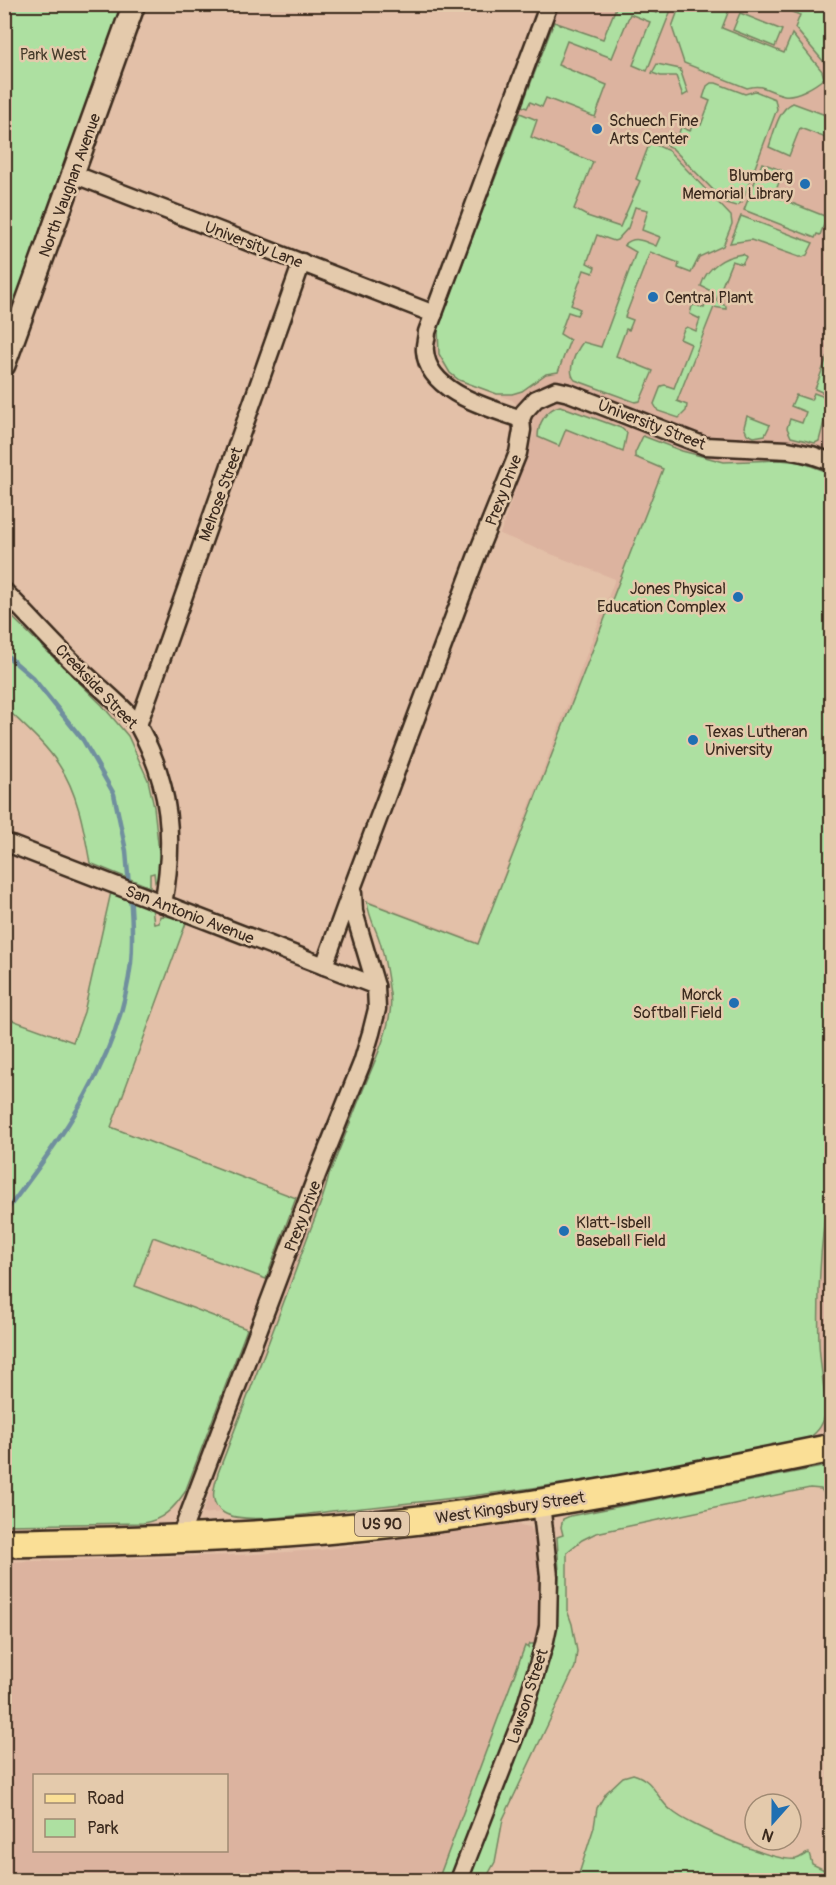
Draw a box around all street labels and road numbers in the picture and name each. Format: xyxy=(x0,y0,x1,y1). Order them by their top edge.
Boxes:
street label: North Vaughan Avenue xyxy=(35,111,105,260)
street label: University Lane xyxy=(202,217,306,273)
street label: University Street xyxy=(595,395,709,455)
street label: Melrose Street xyxy=(195,444,247,544)
street label: Prexy Drive xyxy=(481,452,527,529)
street label: Creekside Street xyxy=(51,640,142,734)
street label: San Antonio Avenue xyxy=(123,881,257,949)
street label: Prexy Drive xyxy=(280,1178,326,1255)
street label: West Kingsbury Street xyxy=(434,1488,587,1528)
road number: US 90 xyxy=(355,1512,409,1536)
street label: Lawson Street xyxy=(503,1646,553,1746)

